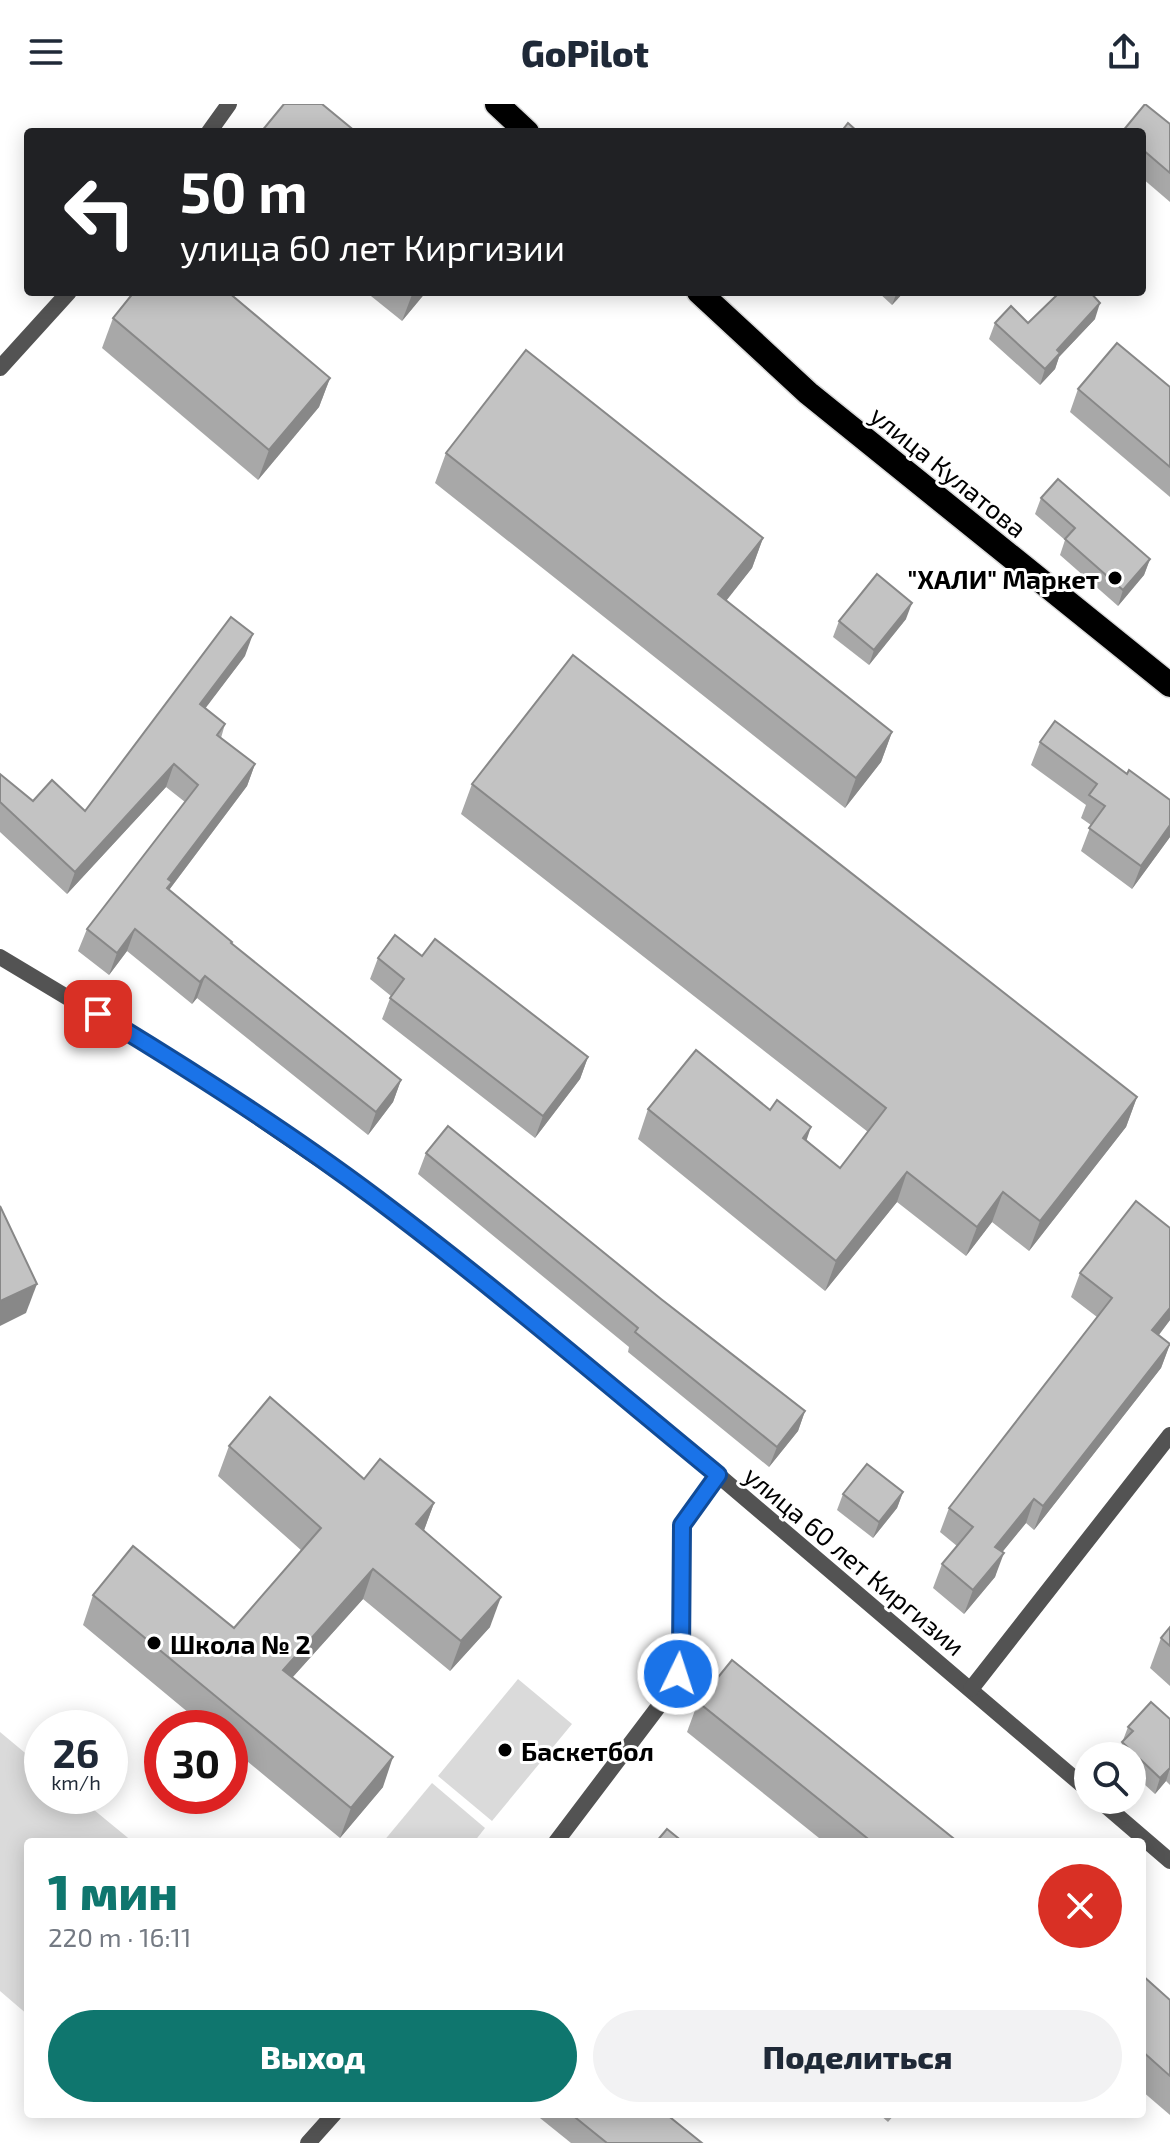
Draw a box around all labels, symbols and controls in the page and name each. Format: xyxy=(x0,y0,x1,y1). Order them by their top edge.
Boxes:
icon: menu xyxy=(24,30,68,74)
icon: share xyxy=(1102,30,1146,74)
text: GoPilot xyxy=(521,31,649,74)
text: 50 m xyxy=(180,157,308,224)
icon: left xyxy=(48,160,152,264)
text: улица 60 лет Киргизии xyxy=(180,225,565,268)
street label: улица Кулатова xyxy=(864,399,1033,544)
place label: "ХАЛИ" Маркет xyxy=(908,563,1099,594)
marker: "ХАЛИ" Маркет xyxy=(1106,569,1124,587)
pin xyxy=(64,980,132,1048)
icon: arrive xyxy=(76,992,120,1036)
street label: улица 60 лет Киргизии xyxy=(738,1459,972,1662)
place label: Школа № 2 xyxy=(170,1628,311,1659)
position arrow xyxy=(636,1632,720,1716)
marker: Школа № 2 xyxy=(145,1634,163,1652)
speed limit sign: 30 xyxy=(144,1710,248,1814)
text: 26 xyxy=(53,1728,99,1776)
place label: Баскетбол xyxy=(521,1735,654,1766)
marker: Баскетбол xyxy=(496,1741,514,1759)
map controls xyxy=(1074,1742,1146,1814)
button: search xyxy=(1074,1742,1146,1814)
text: km/h xyxy=(51,1770,101,1794)
text: 1 мин xyxy=(48,1862,178,1920)
button: close xyxy=(1038,1864,1122,1948)
text: 220 m · 16:11 xyxy=(48,1921,191,1952)
button: Выход xyxy=(48,2010,577,2102)
button: Поделиться xyxy=(593,2010,1122,2102)

